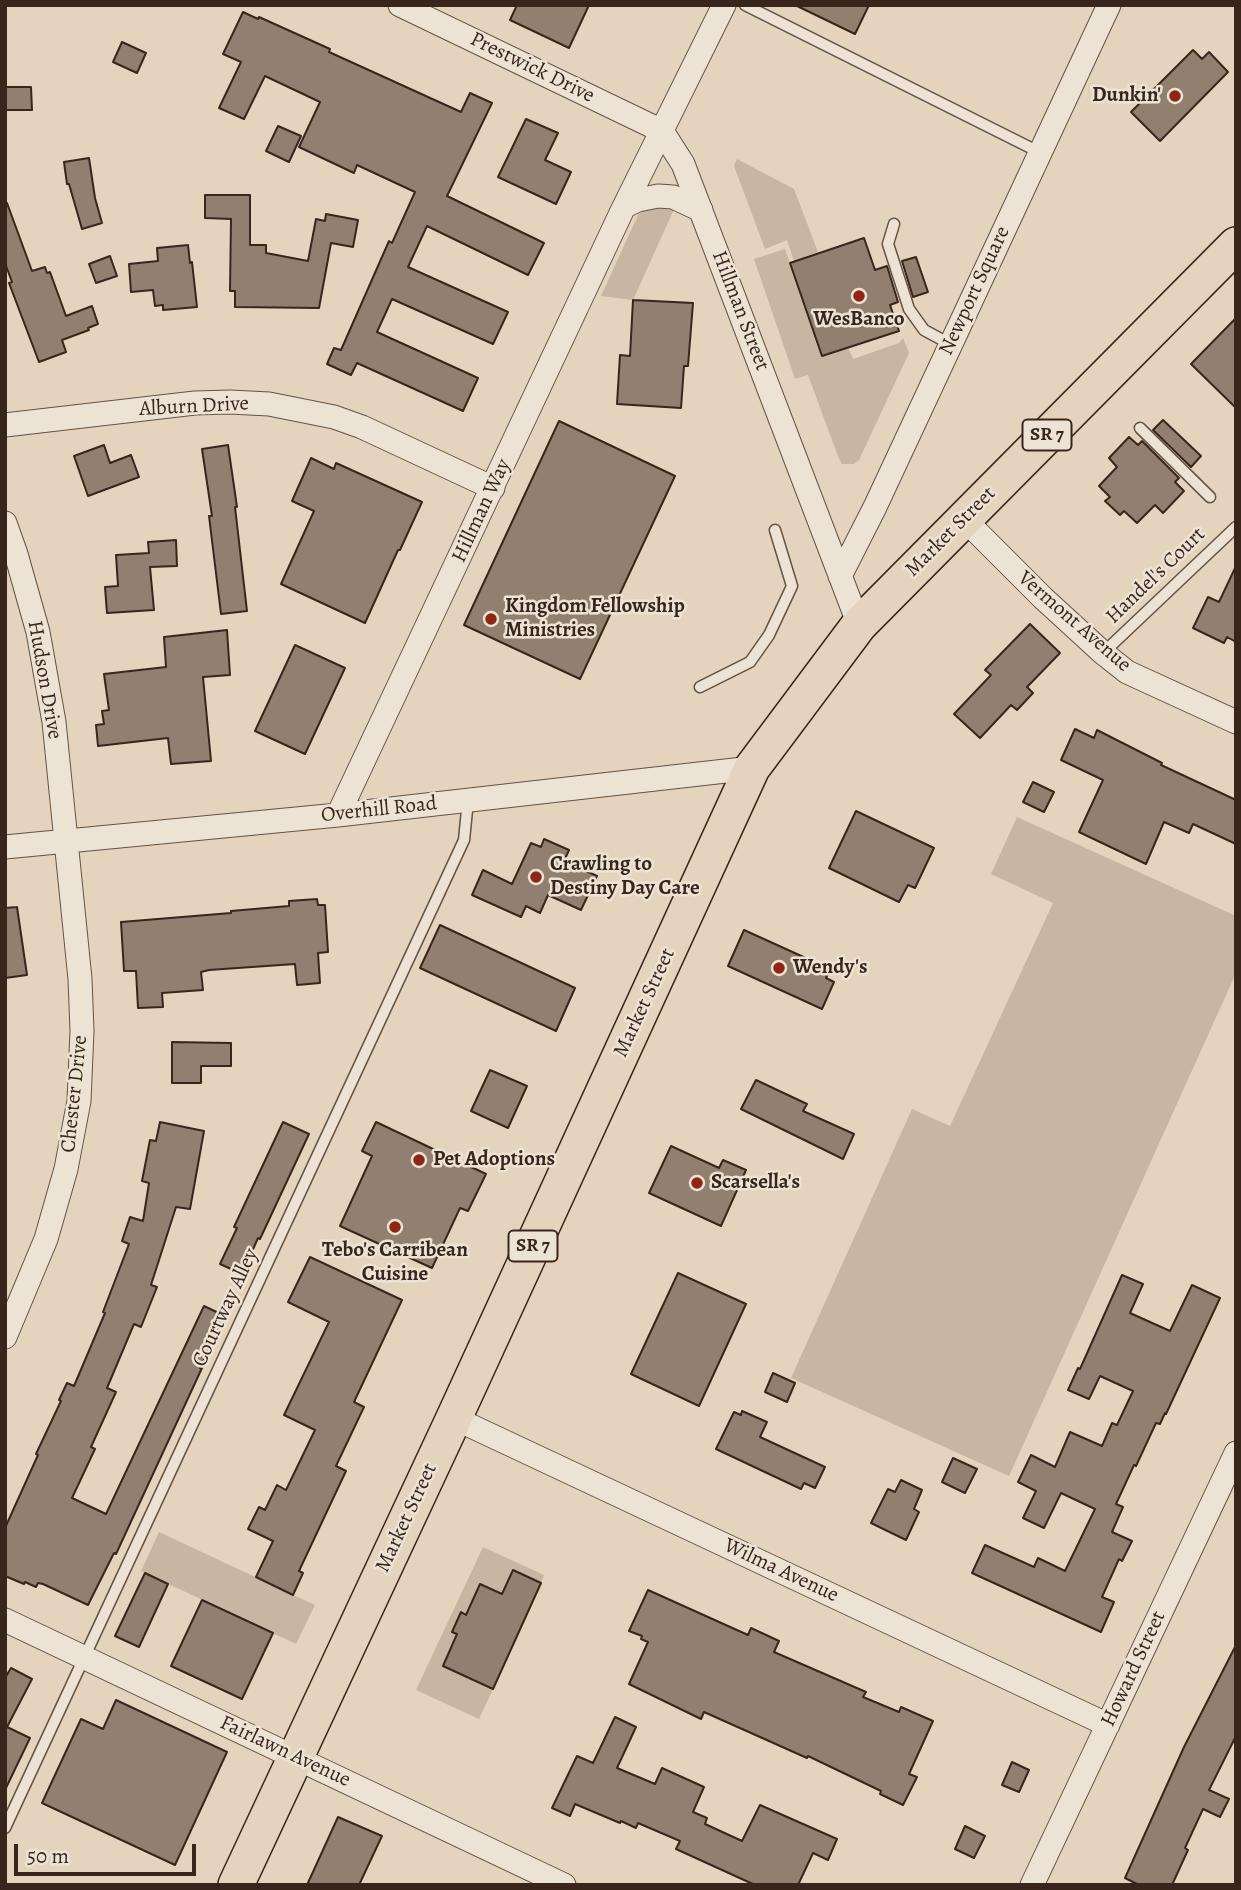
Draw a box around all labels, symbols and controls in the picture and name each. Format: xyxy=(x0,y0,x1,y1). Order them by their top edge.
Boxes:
street label: Prestwick Drive xyxy=(466,27,598,109)
place label: Dunkin' xyxy=(1092,83,1161,109)
marker: Dunkin' xyxy=(1167,88,1183,104)
street label: Newport Square xyxy=(934,222,1016,360)
street label: Hillman Street xyxy=(706,248,774,374)
marker: WesBanco xyxy=(851,288,867,304)
place label: WesBanco xyxy=(813,307,905,333)
street label: Alburn Drive xyxy=(138,392,250,422)
road number: SR 7 xyxy=(1023,420,1072,450)
street label: Hillman Way xyxy=(447,455,517,567)
street label: Market Street xyxy=(901,482,1001,582)
street label: Handel's Court xyxy=(1101,522,1211,630)
street label: Vermont Avenue xyxy=(1012,566,1136,678)
place label: Kingdom Fellowship Ministries xyxy=(505,594,685,644)
marker: Kingdom Fellowship Ministries xyxy=(483,611,499,627)
street label: Hudson Drive xyxy=(21,619,67,741)
street label: Overhill Road xyxy=(320,791,438,829)
place label: Crawling to Destiny Day Care xyxy=(550,852,700,902)
marker: Crawling to Destiny Day Care xyxy=(528,869,544,885)
street label: Market Street xyxy=(609,944,681,1062)
place label: Wendy's xyxy=(793,955,868,981)
marker: Wendy's xyxy=(771,960,787,976)
street label: Chester Drive xyxy=(56,1034,94,1154)
place label: Pet Adoptions xyxy=(433,1147,555,1173)
marker: Pet Adoptions xyxy=(411,1152,427,1168)
place label: Scarsella's xyxy=(711,1170,800,1196)
marker: Scarsella's xyxy=(689,1175,705,1191)
marker: Tebo's Carribean Cuisine xyxy=(387,1219,403,1235)
road number: SR 7 xyxy=(508,1230,558,1262)
place label: Tebo's Carribean Cuisine xyxy=(322,1238,468,1288)
street label: Courtway Alley xyxy=(188,1245,264,1371)
street label: Market Street xyxy=(371,1459,443,1577)
street label: Wilma Avenue xyxy=(720,1533,842,1609)
street label: Howard Street xyxy=(1096,1607,1172,1731)
street label: Fairlawn Avenue xyxy=(216,1711,354,1793)
scale bar xyxy=(18,1830,200,1874)
text: 50 m xyxy=(27,1842,69,1870)

